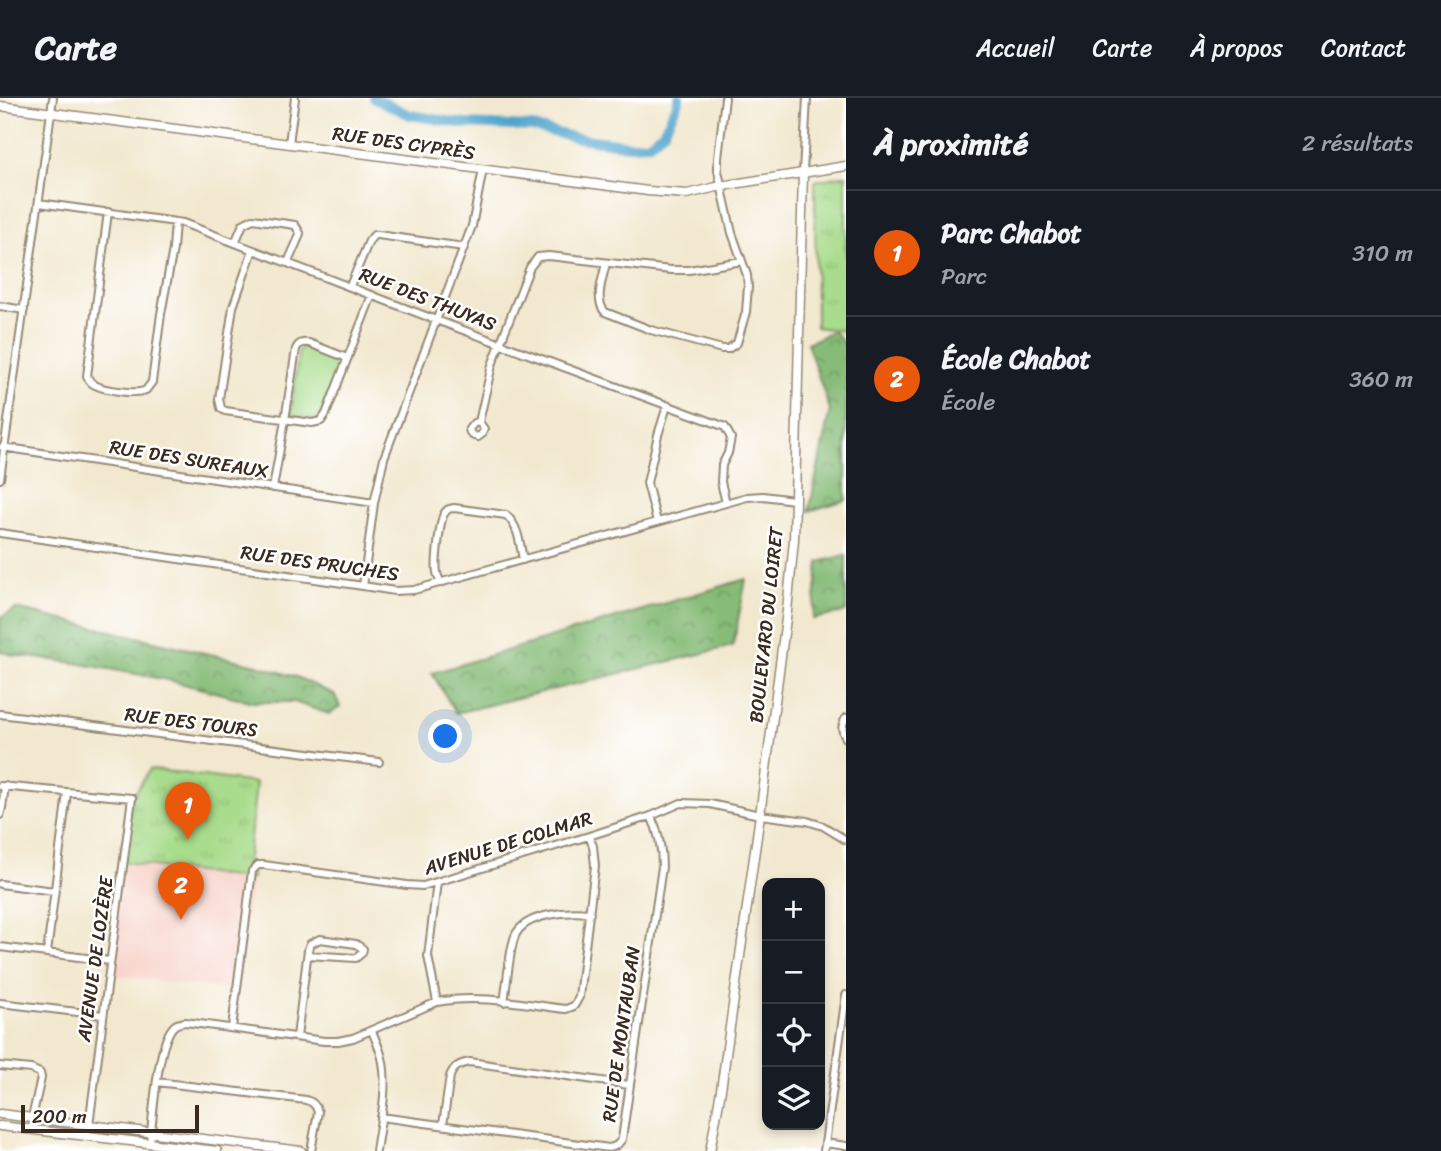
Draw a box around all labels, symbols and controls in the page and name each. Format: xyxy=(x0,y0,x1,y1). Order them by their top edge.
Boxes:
text: Carte xyxy=(35,19,117,77)
text: Accueil xyxy=(976,27,1055,69)
text: Carte xyxy=(1093,27,1152,69)
text: À propos xyxy=(1190,27,1283,69)
text: Contact xyxy=(1321,27,1406,69)
street label: RUE DES CYPRÈS xyxy=(330,117,478,169)
text: À proximité xyxy=(874,117,1028,171)
text: 2 résultats xyxy=(1302,123,1413,164)
text: Parc Chabot xyxy=(941,210,1082,256)
text: 1 xyxy=(892,233,902,274)
text: 310 m xyxy=(1352,233,1413,274)
text: Parc xyxy=(941,256,987,297)
street label: RUE DES THUYAS xyxy=(355,258,502,340)
text: École Chabot xyxy=(941,336,1091,382)
text: 2 xyxy=(890,359,904,400)
text: 360 m xyxy=(1349,359,1413,400)
text: École xyxy=(941,382,995,423)
street label: RUE DES SUREAUX xyxy=(107,430,271,488)
street label: BOULEVARD DU LOIRET xyxy=(739,524,793,724)
street label: RUE DES PRUCHES xyxy=(239,536,401,590)
street label: RUE DES TOURS xyxy=(123,697,259,747)
your location xyxy=(428,719,462,753)
pin: 1 xyxy=(165,782,211,840)
street label: AVENUE DE COLMAR xyxy=(419,802,597,885)
pin: 2 xyxy=(158,862,204,920)
street label: AVENUE DE LOZÈRE xyxy=(67,873,123,1045)
map controls xyxy=(762,878,825,1130)
button: + xyxy=(762,878,825,941)
button: − xyxy=(762,941,825,1004)
street label: RUE DE MONTAUBAN xyxy=(592,944,650,1124)
button: locate xyxy=(762,1004,825,1067)
button: layers xyxy=(762,1067,825,1130)
text: 200 m xyxy=(32,1100,87,1133)
scale bar xyxy=(21,1102,200,1134)

